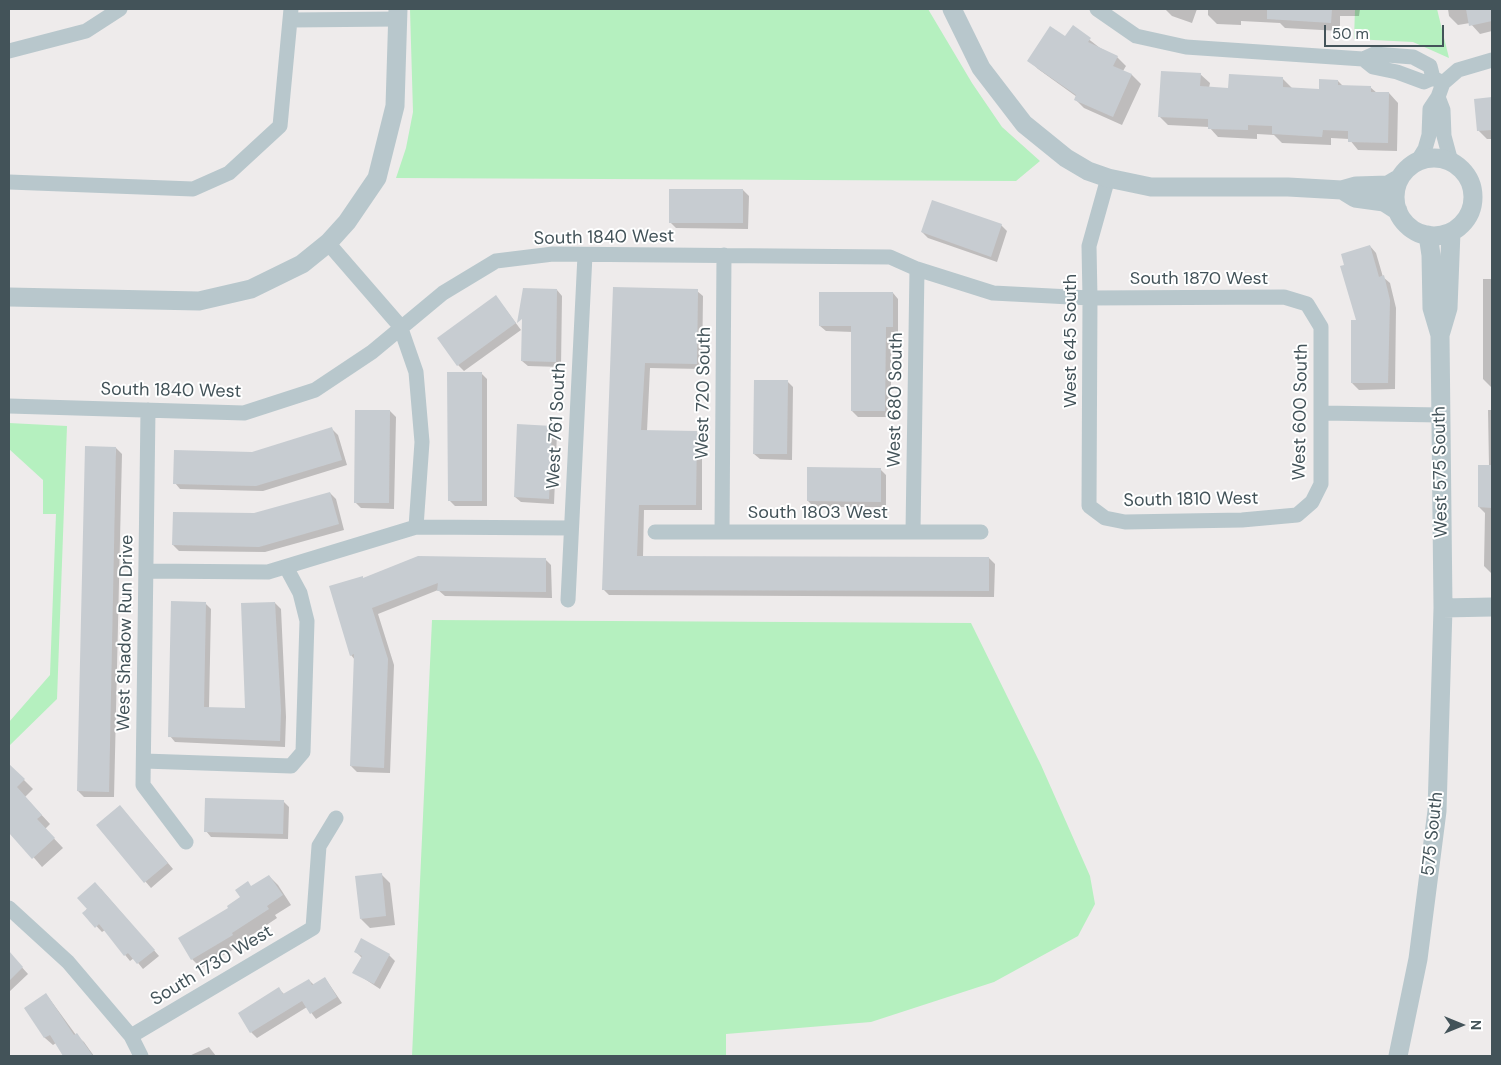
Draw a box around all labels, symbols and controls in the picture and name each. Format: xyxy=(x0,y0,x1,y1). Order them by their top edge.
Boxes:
scale bar xyxy=(1326,15,1446,47)
text: 50 m xyxy=(1332,24,1369,44)
street label: South 1840 West xyxy=(534,226,674,250)
street label: South 1870 West xyxy=(1130,268,1268,290)
street label: West 645 South xyxy=(1060,274,1082,408)
street label: West 720 South xyxy=(692,327,716,459)
street label: West 680 South xyxy=(884,332,908,468)
street label: West 600 South xyxy=(1289,343,1313,481)
street label: West 761 South xyxy=(543,362,571,490)
street label: South 1840 West xyxy=(101,379,241,403)
street label: West 575 South xyxy=(1429,406,1453,538)
street label: South 1810 West xyxy=(1123,488,1259,512)
street label: South 1803 West xyxy=(748,502,888,524)
street label: West Shadow Run Drive xyxy=(113,534,139,732)
street label: 575 South xyxy=(1418,791,1448,877)
street label: South 1730 West xyxy=(147,921,277,1011)
north arrow xyxy=(1436,1000,1486,1050)
text: N xyxy=(1467,1020,1485,1030)

